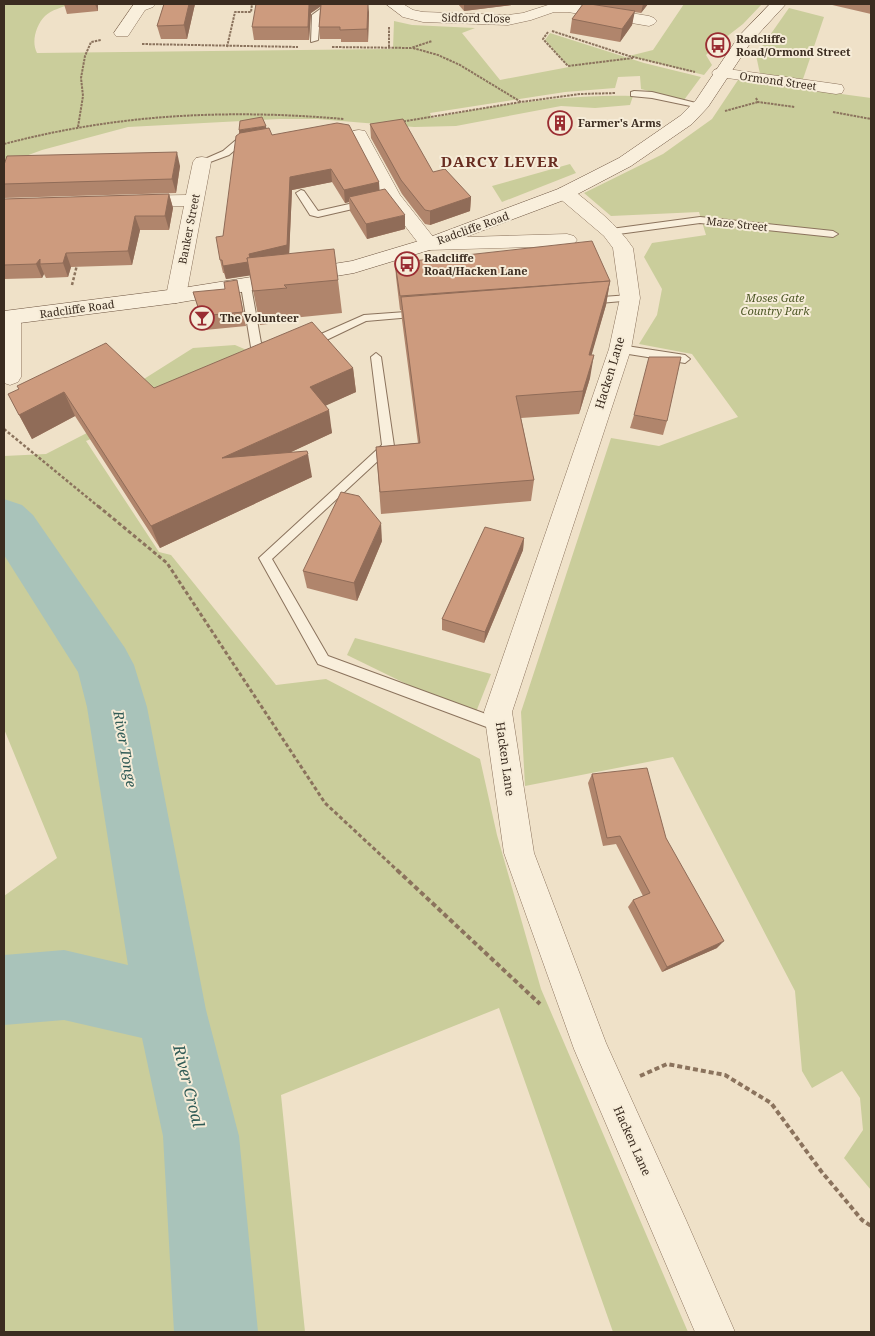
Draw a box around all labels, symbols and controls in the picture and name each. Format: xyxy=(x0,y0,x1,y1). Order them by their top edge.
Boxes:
street label: Sidford Close xyxy=(441,9,511,26)
place label: Radcliffe Road/Ormond Street xyxy=(736,31,851,59)
bus stop icon: Radcliffe Road/Ormond Street xyxy=(705,32,731,58)
street label: Ormond Street xyxy=(739,68,818,93)
building icon: Farmer's Arms xyxy=(547,110,573,136)
place label: Farmer's Arms xyxy=(578,115,661,130)
district label: DARCY LEVER xyxy=(441,151,559,171)
street label: Banker Street xyxy=(174,192,203,265)
street label: Radcliffe Road xyxy=(435,207,511,247)
street label: Maze Street xyxy=(706,213,769,234)
place label: Radcliffe Road/Hacken Lane xyxy=(424,250,528,278)
bus stop icon: Radcliffe Road/Hacken Lane xyxy=(394,251,420,277)
park label: Moses Gate Country Park xyxy=(741,290,810,318)
street label: Radcliffe Road xyxy=(38,296,116,321)
bar icon: The Volunteer xyxy=(189,305,215,331)
place label: The Volunteer xyxy=(220,310,299,325)
street label: Hacken Lane xyxy=(590,335,629,411)
water label: River Tonge xyxy=(109,708,142,789)
street label: Hacken Lane xyxy=(492,721,519,797)
water label: River Croal xyxy=(168,1042,210,1130)
street label: Hacken Lane xyxy=(610,1103,655,1178)

